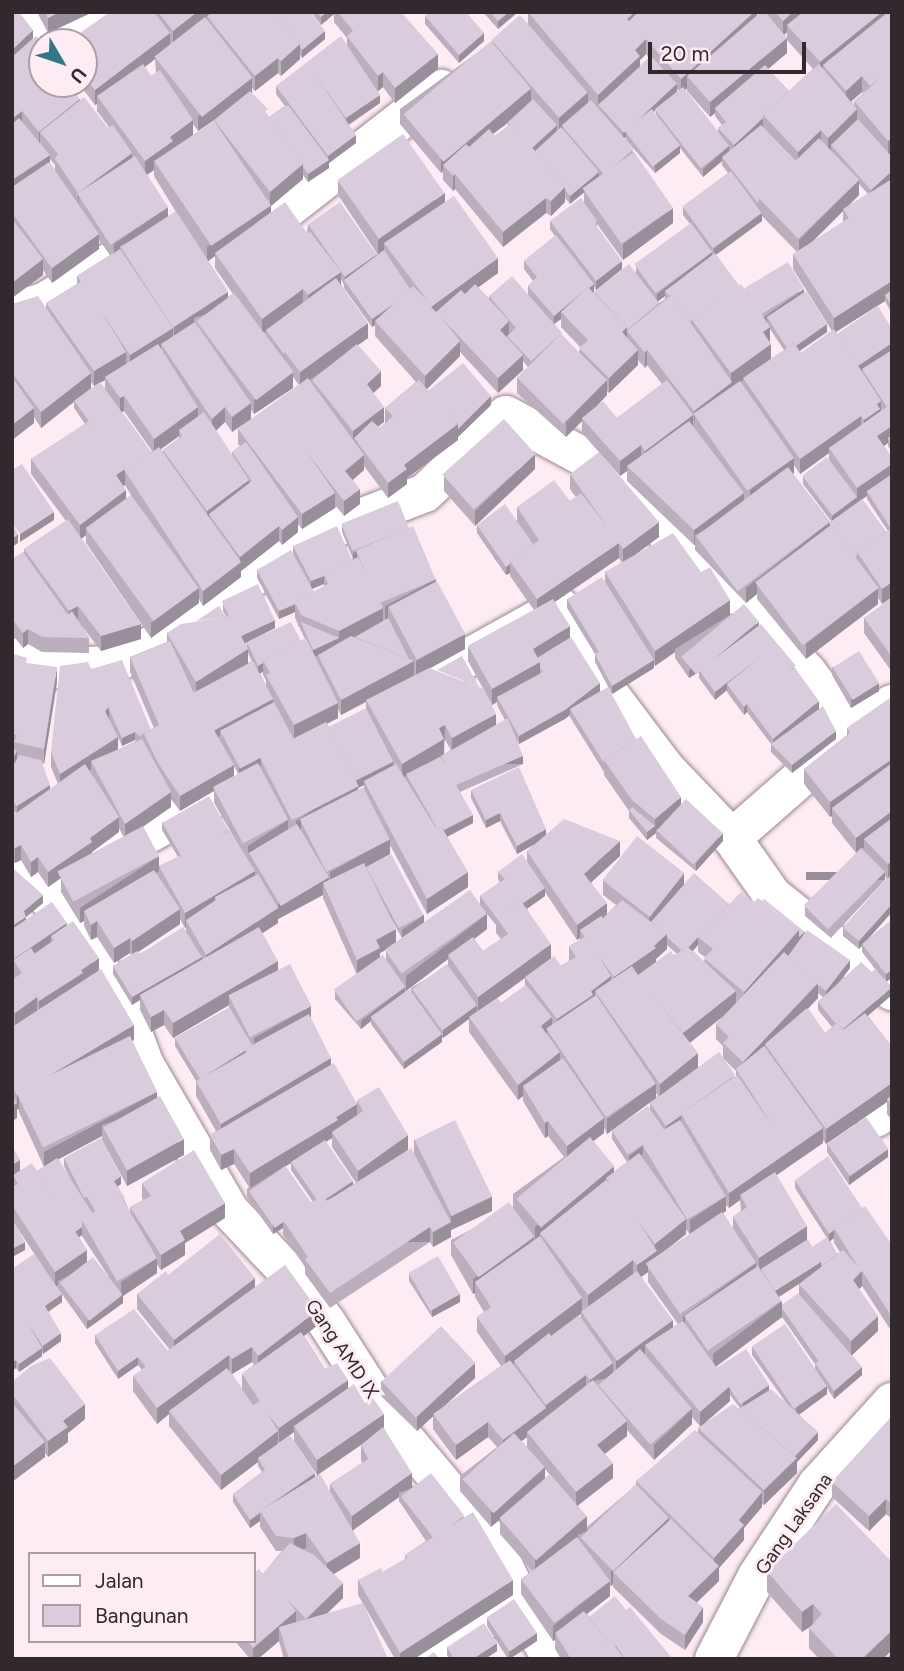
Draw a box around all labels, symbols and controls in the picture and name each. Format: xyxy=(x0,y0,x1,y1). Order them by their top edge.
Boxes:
north arrow xyxy=(28,28,98,98)
scale bar xyxy=(652,28,810,72)
text: 20 m xyxy=(661,41,709,66)
text: U xyxy=(65,63,91,88)
street label: Gang AMD IX xyxy=(301,1295,383,1403)
street label: Gang Laksana xyxy=(751,1469,837,1579)
legend xyxy=(28,1552,256,1643)
text: Jalan xyxy=(95,1568,144,1593)
text: Bangunan xyxy=(95,1603,188,1628)

